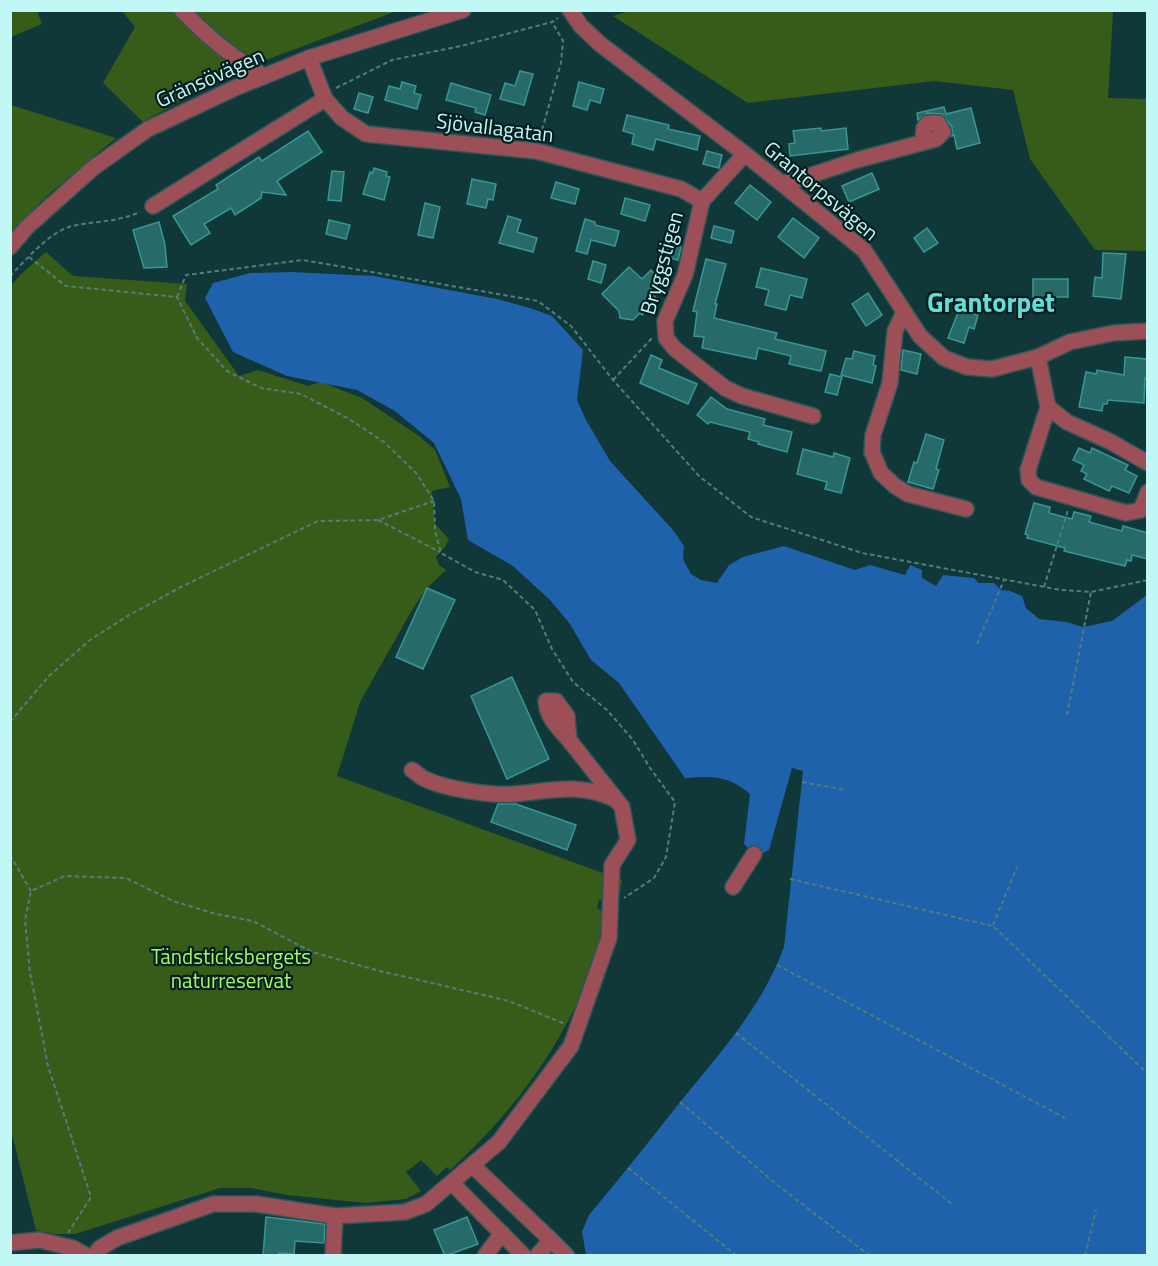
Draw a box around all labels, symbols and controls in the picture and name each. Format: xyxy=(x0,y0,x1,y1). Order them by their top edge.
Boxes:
street label: Gränsövägen xyxy=(150,39,269,115)
street label: Sjövallagatan xyxy=(435,104,556,150)
street label: Grantorpsvägen xyxy=(757,133,886,248)
street label: Bryggstigen xyxy=(631,207,691,318)
district label: Grantorpet xyxy=(927,281,1055,322)
park label: Tändsticksbergets naturreservat xyxy=(151,940,311,996)

